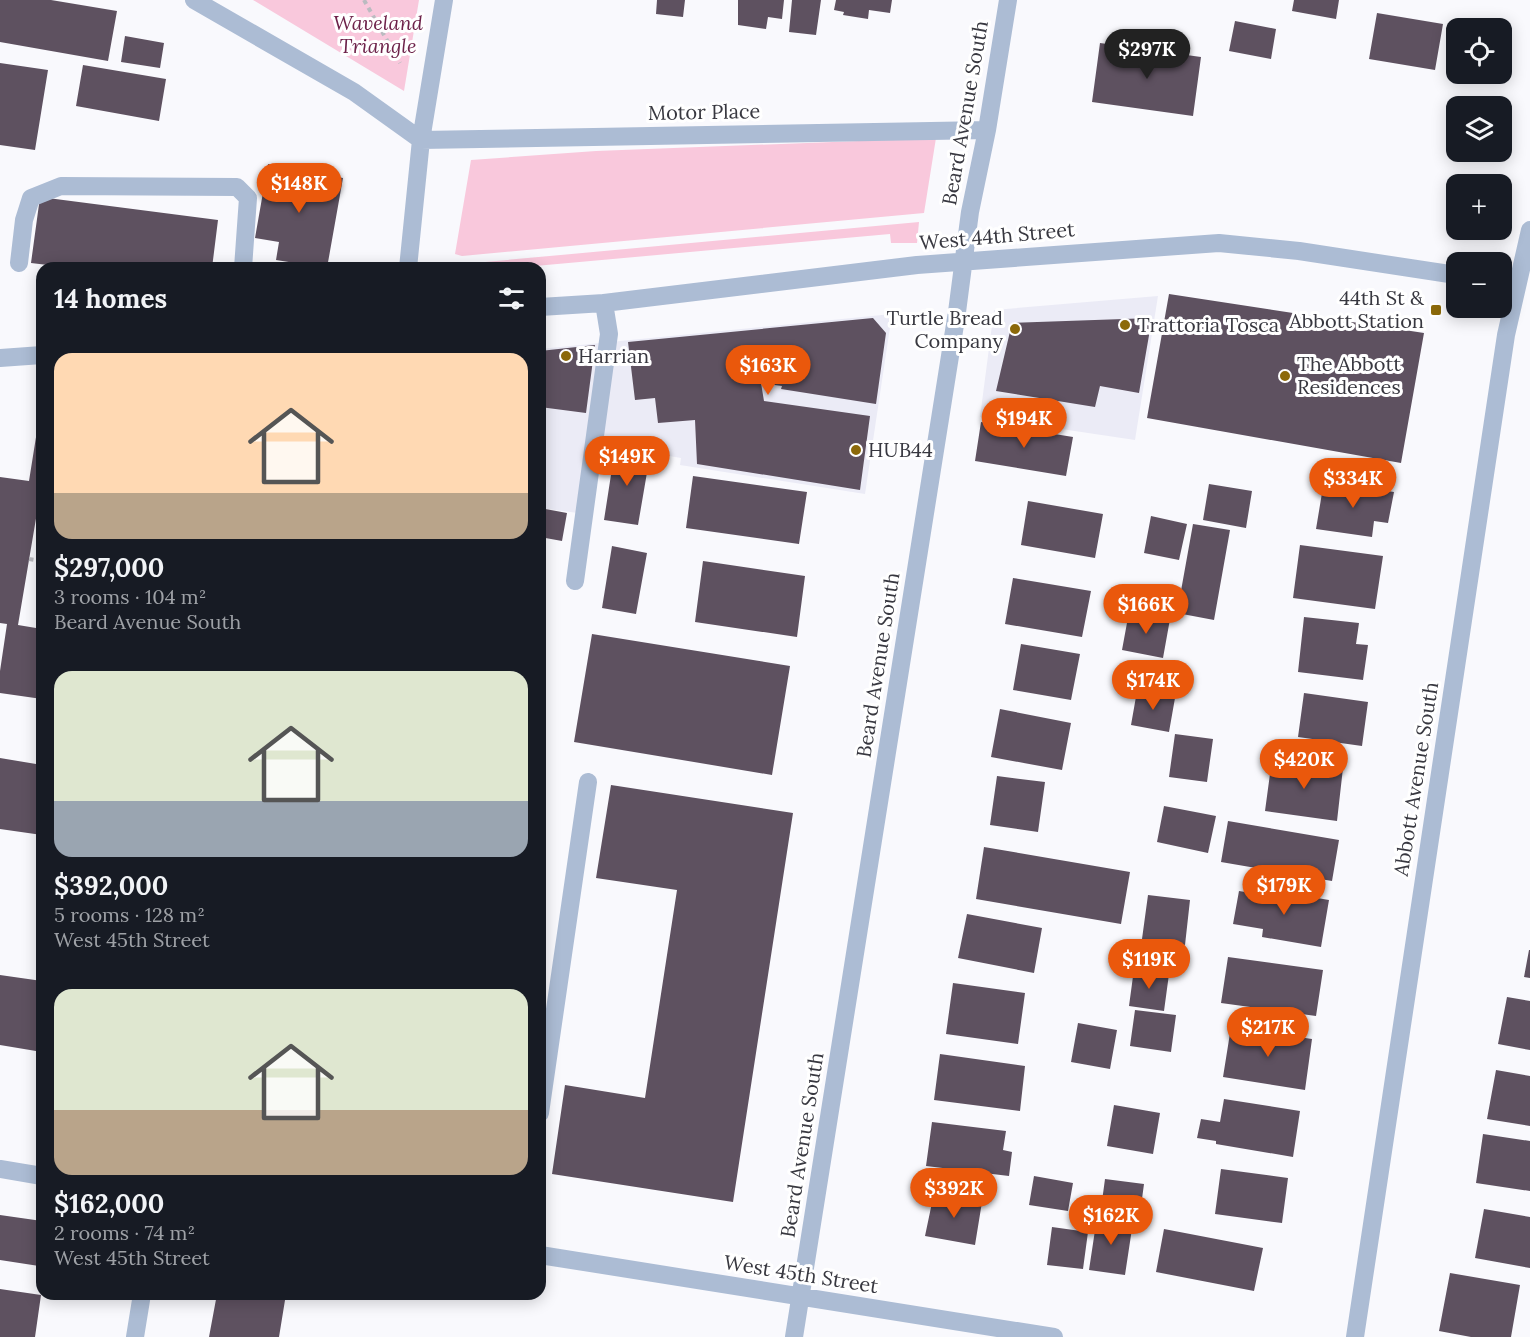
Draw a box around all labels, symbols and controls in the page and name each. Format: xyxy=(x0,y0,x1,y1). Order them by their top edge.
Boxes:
park label: Waveland Triangle xyxy=(333,10,424,58)
map controls xyxy=(1446,18,1512,318)
button: locate xyxy=(1446,18,1512,84)
street label: Beard Avenue South xyxy=(936,19,993,207)
pin: $297K xyxy=(1105,29,1189,80)
text: $297K xyxy=(1118,36,1176,61)
button: layers xyxy=(1446,96,1512,162)
street label: Motor Place xyxy=(648,98,761,125)
pin: $148K xyxy=(257,163,341,214)
text: $148K xyxy=(271,170,327,195)
button: + xyxy=(1446,174,1512,240)
street label: West 44th Street xyxy=(918,216,1076,255)
button: − xyxy=(1446,252,1512,318)
text: 14 homes xyxy=(54,282,167,315)
icon: filters xyxy=(495,282,528,315)
place label: 44th St & Abbott Station xyxy=(1288,285,1425,333)
marker: 44th St & Abbott Station xyxy=(1429,303,1443,317)
place label: Turtle Bread Company xyxy=(887,305,1003,353)
place label: Trattoria Tosca xyxy=(1137,312,1279,337)
marker: Trattoria Tosca xyxy=(1118,318,1132,332)
marker: Turtle Bread Company xyxy=(1008,322,1022,336)
place label: Harrian xyxy=(578,343,649,368)
pin: $163K xyxy=(726,345,810,396)
marker: Harrian xyxy=(559,349,573,363)
place label: The Abbott Residences xyxy=(1297,351,1401,399)
text: $163K xyxy=(740,352,796,377)
marker: The Abbott Residences xyxy=(1278,369,1292,383)
icon: home xyxy=(237,392,345,500)
pin: $194K xyxy=(982,398,1066,449)
text: $194K xyxy=(996,405,1052,430)
pin: $149K xyxy=(585,436,669,487)
place label: HUB44 xyxy=(868,437,933,462)
text: $149K xyxy=(599,443,655,468)
marker: HUB44 xyxy=(849,443,863,457)
pin: $334K xyxy=(1311,458,1395,509)
text: $334K xyxy=(1323,465,1383,490)
text: $297,000 xyxy=(54,551,164,584)
street label: Beard Avenue South xyxy=(851,571,904,759)
text: 3 rooms · 104 m² xyxy=(54,584,206,609)
pin: $166K xyxy=(1104,584,1188,635)
text: $166K xyxy=(1117,591,1175,616)
text: Beard Avenue South xyxy=(54,609,241,634)
pin: $174K xyxy=(1111,660,1195,711)
text: $174K xyxy=(1126,667,1180,692)
street label: Abbott Avenue South xyxy=(1388,680,1443,879)
icon: home xyxy=(237,710,345,818)
pin: $420K xyxy=(1262,739,1346,790)
text: $420K xyxy=(1274,746,1334,771)
pin: $179K xyxy=(1242,865,1326,916)
text: $392,000 xyxy=(54,869,168,902)
text: $179K xyxy=(1256,872,1312,897)
text: 5 rooms · 128 m² xyxy=(54,902,205,927)
text: West 45th Street xyxy=(54,927,210,952)
pin: $119K xyxy=(1107,939,1191,990)
text: $119K xyxy=(1122,946,1176,971)
pin: $217K xyxy=(1226,1007,1310,1058)
text: $217K xyxy=(1241,1014,1295,1039)
icon: home xyxy=(237,1028,345,1136)
street label: Beard Avenue South xyxy=(775,1051,828,1239)
pin: $392K xyxy=(912,1168,996,1219)
text: $392K xyxy=(924,1175,984,1200)
text: $162,000 xyxy=(54,1187,164,1220)
pin: $162K xyxy=(1069,1195,1153,1246)
text: $162K xyxy=(1083,1202,1139,1227)
text: 2 rooms · 74 m² xyxy=(54,1220,195,1245)
text: West 45th Street xyxy=(54,1245,210,1270)
street label: West 45th Street xyxy=(722,1249,880,1298)

